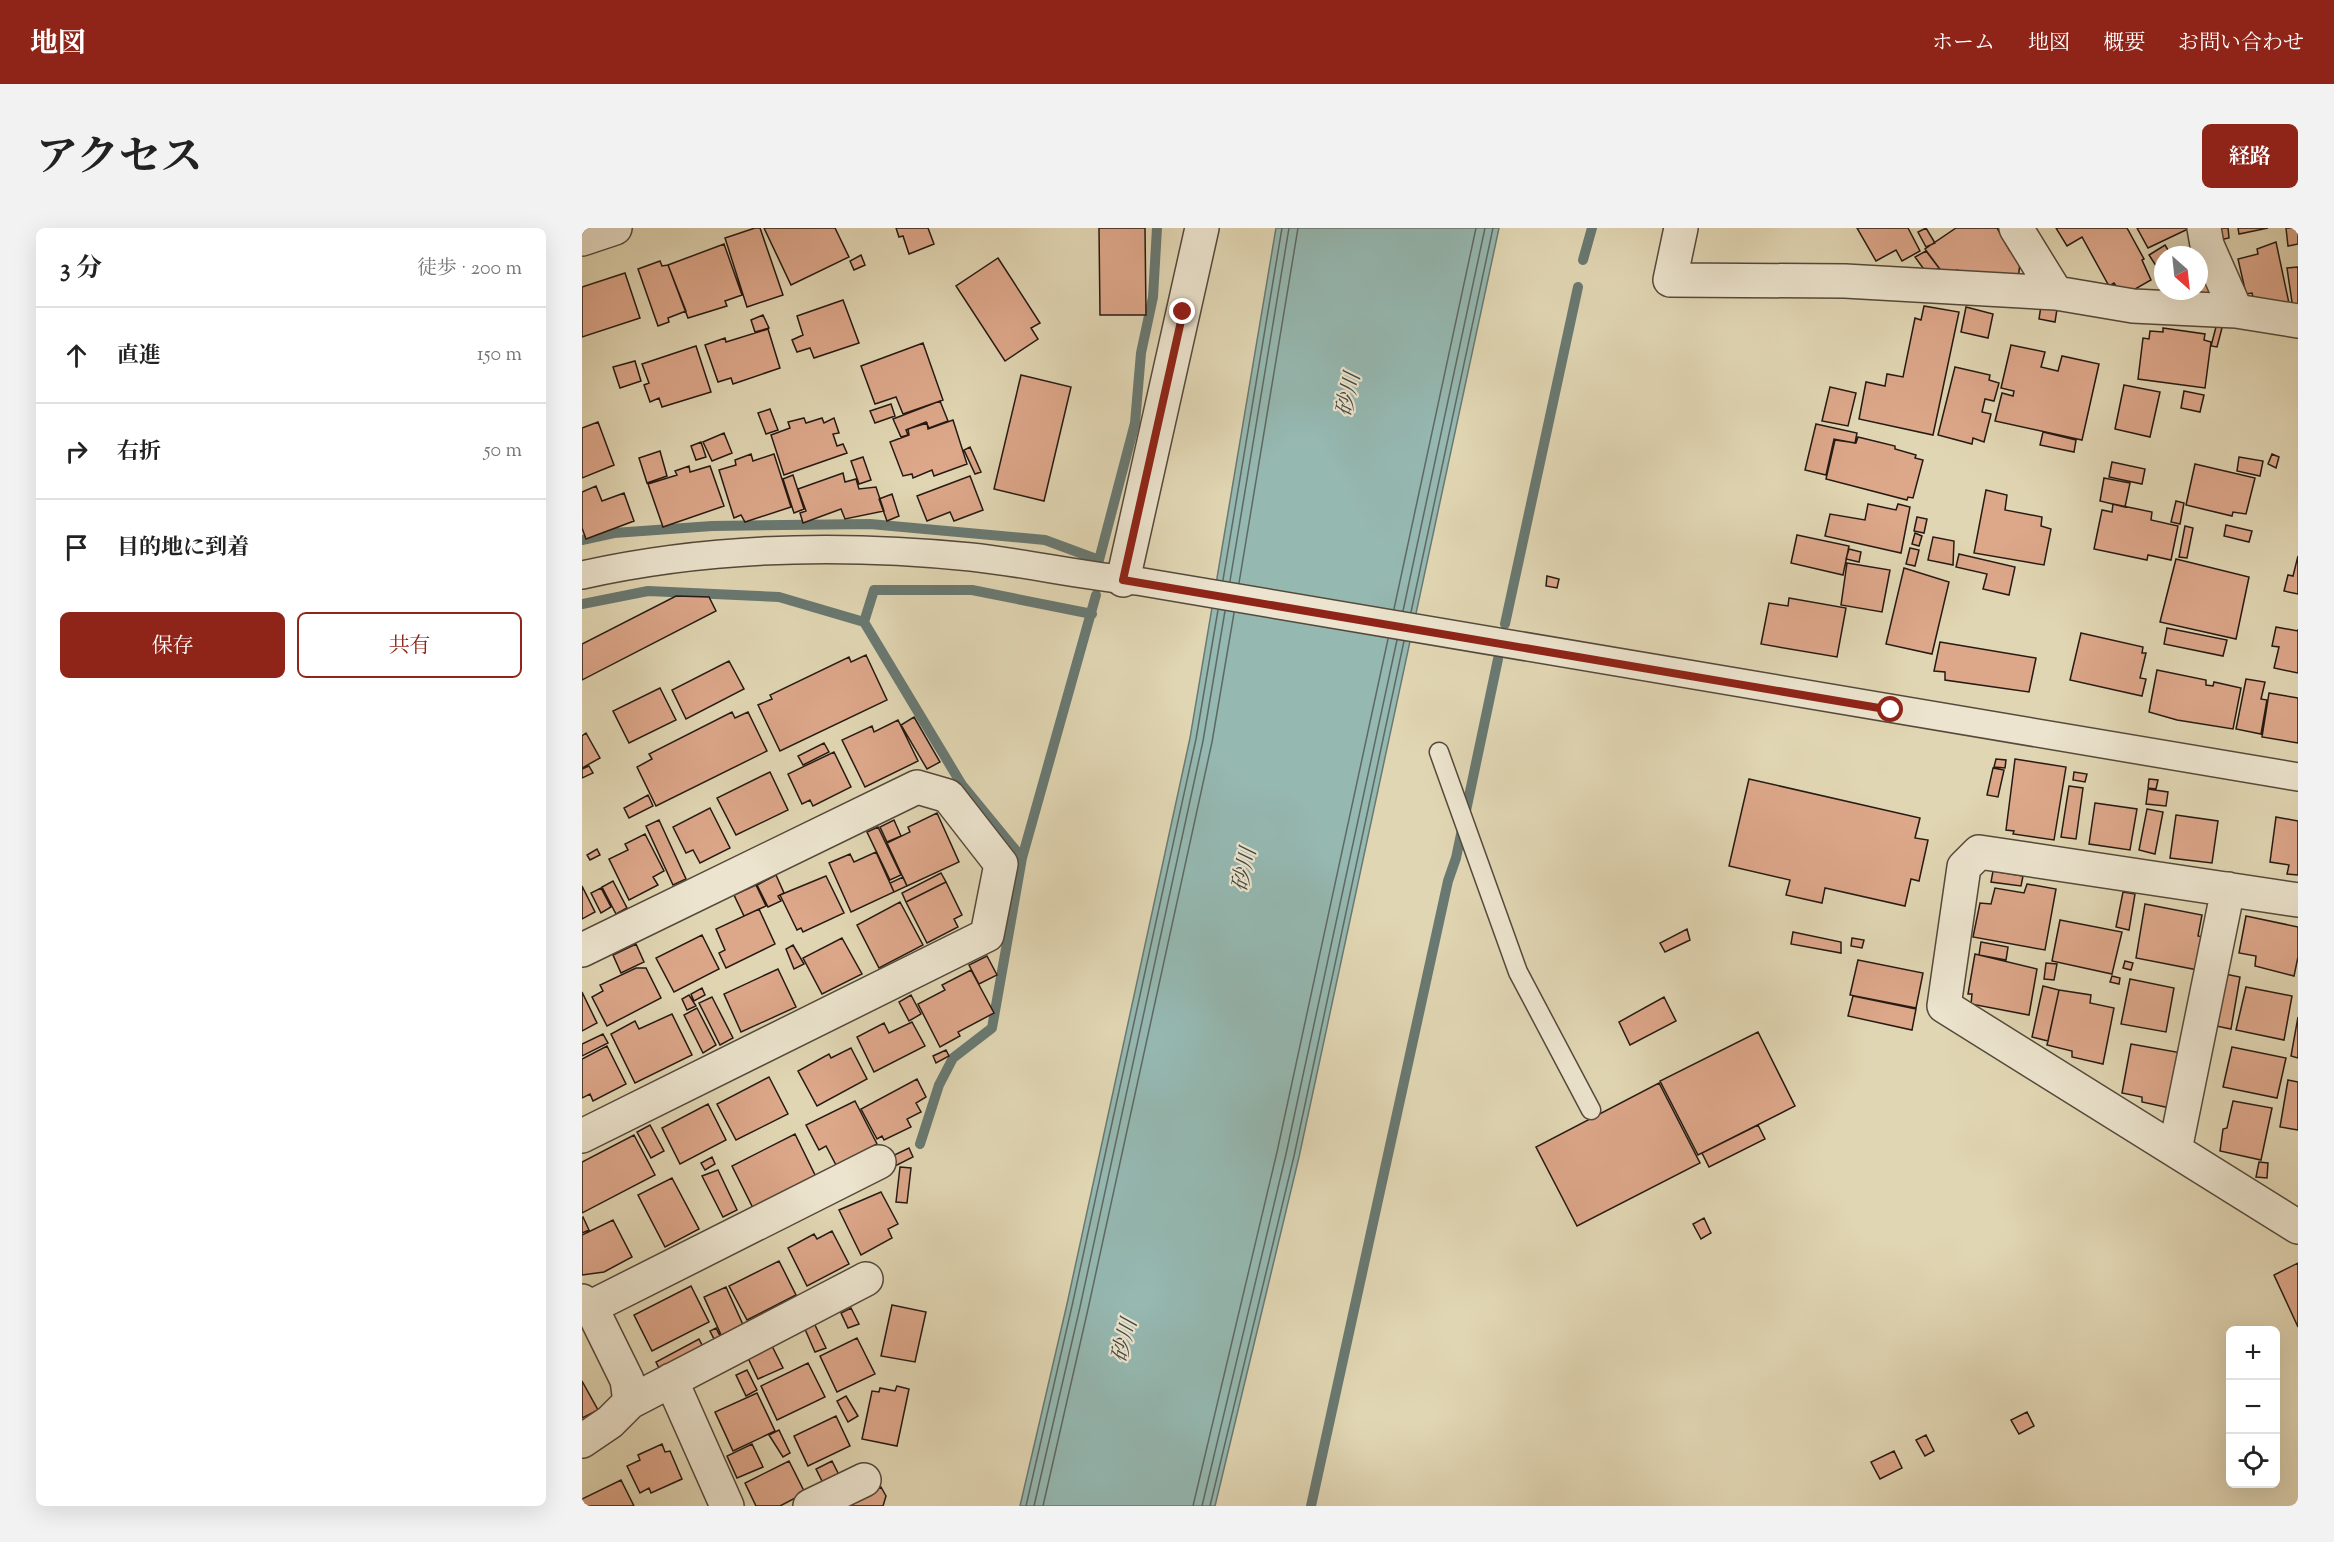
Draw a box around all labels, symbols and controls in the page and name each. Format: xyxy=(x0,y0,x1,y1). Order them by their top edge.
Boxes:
text: 地図 xyxy=(30,25,86,65)
text: ホーム xyxy=(1932,29,1995,59)
text: 地図 xyxy=(2028,29,2070,59)
text: 概要 xyxy=(2103,29,2145,59)
text: お問い合わせ xyxy=(2178,29,2304,59)
button: 経路 xyxy=(2202,124,2298,188)
text: アクセス xyxy=(36,130,203,190)
north arrow xyxy=(2154,246,2208,300)
text: 3 分 xyxy=(60,251,102,288)
text: 徒歩 · 200 m xyxy=(417,255,522,284)
route end xyxy=(1169,298,1195,324)
icon: ahead xyxy=(60,339,93,372)
text: 直進 xyxy=(117,341,161,373)
text: 150 m xyxy=(477,341,522,370)
water label: 砂川 xyxy=(1330,368,1371,420)
icon: right xyxy=(60,435,93,468)
text: 右折 xyxy=(117,437,161,469)
text: 50 m xyxy=(484,437,522,466)
icon: arrive xyxy=(60,531,93,564)
text: 目的地に到着 xyxy=(117,533,249,565)
button: 保存 xyxy=(60,612,285,678)
button: 共有 xyxy=(297,612,522,678)
route start xyxy=(1877,696,1903,722)
water label: 砂川 xyxy=(1226,843,1267,895)
water label: 砂川 xyxy=(1105,1314,1148,1366)
map controls xyxy=(2226,1326,2280,1488)
button: + xyxy=(2226,1326,2280,1380)
button: − xyxy=(2226,1380,2280,1434)
button: locate xyxy=(2226,1434,2280,1488)

